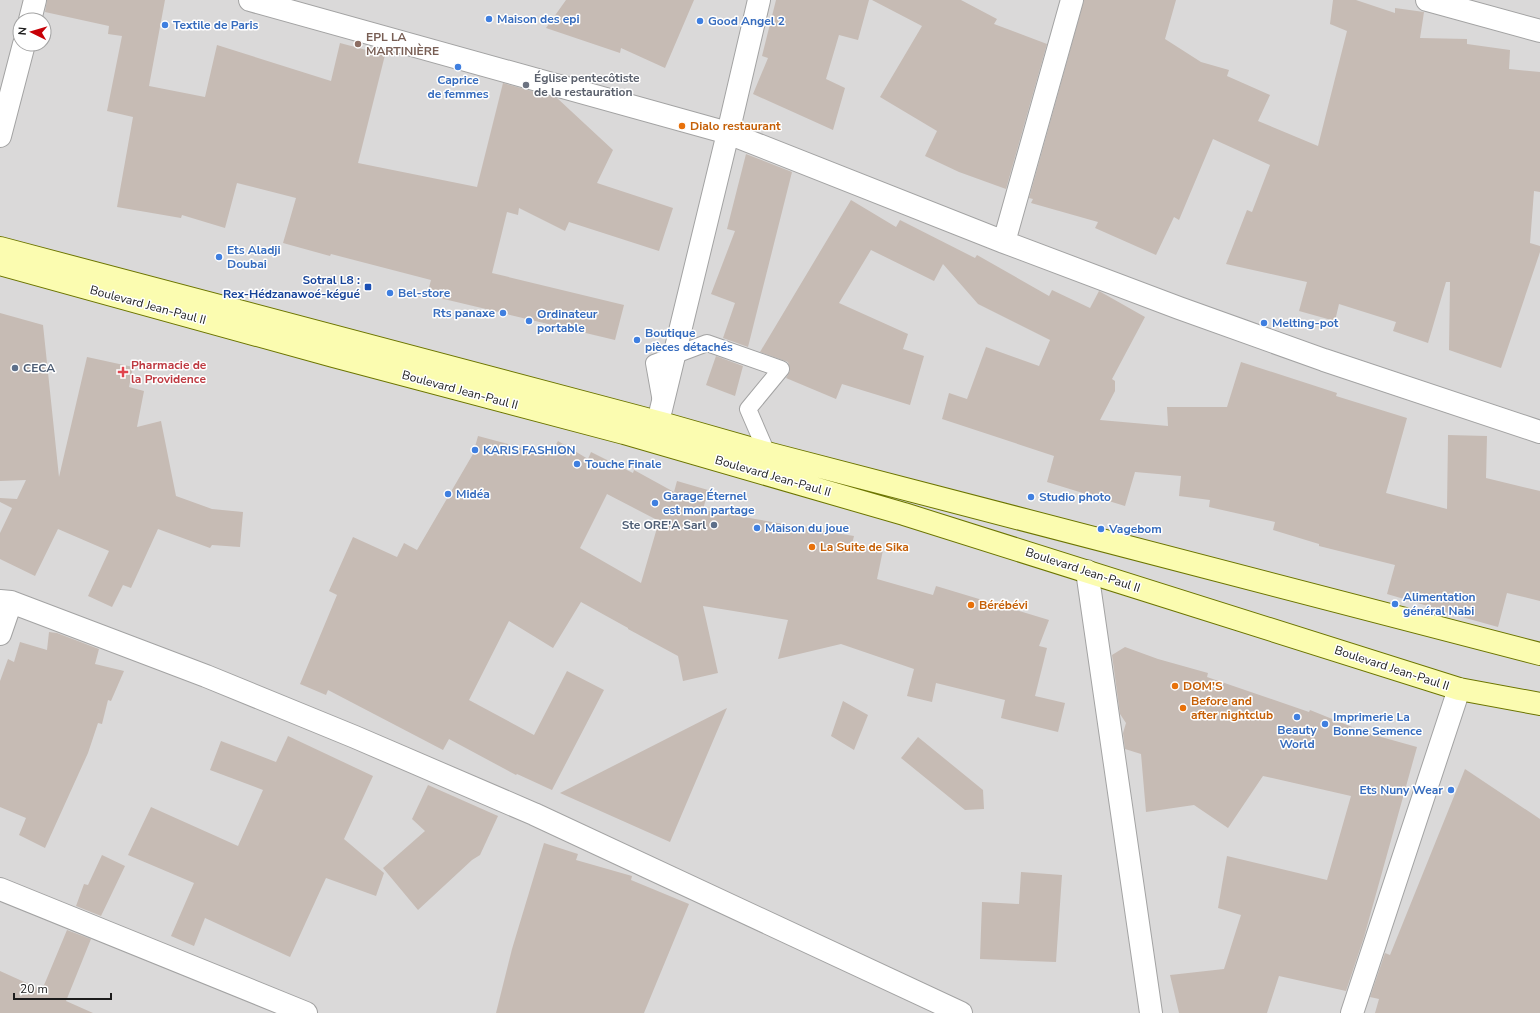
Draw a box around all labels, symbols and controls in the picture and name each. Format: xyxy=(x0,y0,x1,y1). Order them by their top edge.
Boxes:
place label: Maison des epi xyxy=(497,11,580,27)
north arrow xyxy=(12,12,52,52)
place label: Good Angel 2 xyxy=(708,13,785,29)
marker: Maison des epi xyxy=(484,14,494,24)
marker: Good Angel 2 xyxy=(695,16,705,26)
place label: Textile de Paris xyxy=(173,17,259,33)
marker: Textile de Paris xyxy=(160,20,170,30)
text: N xyxy=(15,26,30,36)
place label: EPL LA MARTINIÈRE xyxy=(366,29,439,59)
marker: EPL LA MARTINIÈRE xyxy=(353,39,363,49)
marker: Caprice de femmes xyxy=(453,62,463,72)
place label: Église pentecôtiste de la restauration xyxy=(534,70,640,100)
place label: Caprice de femmes xyxy=(427,72,489,102)
marker: Église pentecôtiste de la restauration xyxy=(521,80,531,90)
place label: Dialo restaurant xyxy=(690,118,781,134)
marker: Dialo restaurant xyxy=(677,121,687,131)
place label: Ets Aladji Doubai xyxy=(227,242,281,272)
marker: Ets Aladji Doubai xyxy=(214,252,224,262)
place label: Sotral L8 : Rex-Hédzanawoé-kégué xyxy=(223,272,360,302)
street label: Boulevard Jean-Paul II xyxy=(88,282,208,328)
marker: Sotral L8 : Rex-Hédzanawoé-kégué xyxy=(363,282,373,292)
place label: Bel-store xyxy=(398,285,451,301)
marker: Bel-store xyxy=(385,288,395,298)
place label: Rts panaxe xyxy=(433,305,495,321)
place label: Ordinateur portable xyxy=(537,306,598,336)
marker: Rts panaxe xyxy=(498,308,508,318)
place label: Melting-pot xyxy=(1272,315,1339,331)
marker: Ordinateur portable xyxy=(524,316,534,326)
marker: Melting-pot xyxy=(1259,318,1269,328)
place label: Boutique pièces détachés xyxy=(645,325,733,355)
marker: Boutique pièces détachés xyxy=(632,335,642,345)
place label: Pharmacie de la Providence xyxy=(131,357,207,387)
place label: CECA xyxy=(23,360,55,376)
marker: CECA xyxy=(10,363,20,373)
marker: Pharmacie de la Providence xyxy=(118,367,128,377)
street label: Boulevard Jean-Paul II xyxy=(400,367,520,413)
place label: KARIS FASHION xyxy=(483,442,576,458)
marker: KARIS FASHION xyxy=(470,445,480,455)
street label: Boulevard Jean-Paul II xyxy=(713,452,833,500)
place label: Touche Finale xyxy=(585,456,662,472)
marker: Touche Finale xyxy=(572,459,582,469)
place label: Midéa xyxy=(456,486,490,502)
place label: Garage Éternel est mon partage xyxy=(663,488,755,518)
marker: Midéa xyxy=(443,489,453,499)
place label: Studio photo xyxy=(1039,489,1111,505)
marker: Studio photo xyxy=(1026,492,1036,502)
marker: Garage Éternel est mon partage xyxy=(650,498,660,508)
place label: Ste ORE'A Sarl xyxy=(622,517,706,533)
marker: Ste ORE'A Sarl xyxy=(709,520,719,530)
place label: Maison du joue xyxy=(765,520,849,536)
place label: Vagebom xyxy=(1108,521,1162,537)
marker: Maison du joue xyxy=(752,523,762,533)
marker: Vagebom xyxy=(1096,524,1106,534)
place label: La Suite de Sika xyxy=(820,539,909,555)
marker: La Suite de Sika xyxy=(807,542,817,552)
street label: Boulevard Jean-Paul II xyxy=(1024,544,1142,596)
place label: Alimentation général Nabi xyxy=(1403,589,1476,619)
place label: Bérébévi xyxy=(979,597,1028,613)
marker: Alimentation général Nabi xyxy=(1390,599,1400,609)
marker: Bérébévi xyxy=(966,600,976,610)
street label: Boulevard Jean-Paul II xyxy=(1333,642,1451,694)
place label: DOM'S xyxy=(1183,678,1223,694)
marker: DOM'S xyxy=(1170,681,1180,691)
place label: Before and after nightclub xyxy=(1191,693,1273,723)
marker: Before and after nightclub xyxy=(1178,703,1188,713)
place label: Imprimerie La Bonne Semence xyxy=(1333,709,1423,739)
marker: Beauty World xyxy=(1292,712,1302,722)
marker: Imprimerie La Bonne Semence xyxy=(1320,719,1330,729)
place label: Beauty World xyxy=(1277,722,1317,752)
place label: Ets Nuny Wear xyxy=(1359,782,1443,798)
marker: Ets Nuny Wear xyxy=(1446,785,1456,795)
scale bar xyxy=(14,975,111,1001)
text: 20 m xyxy=(20,981,48,997)

